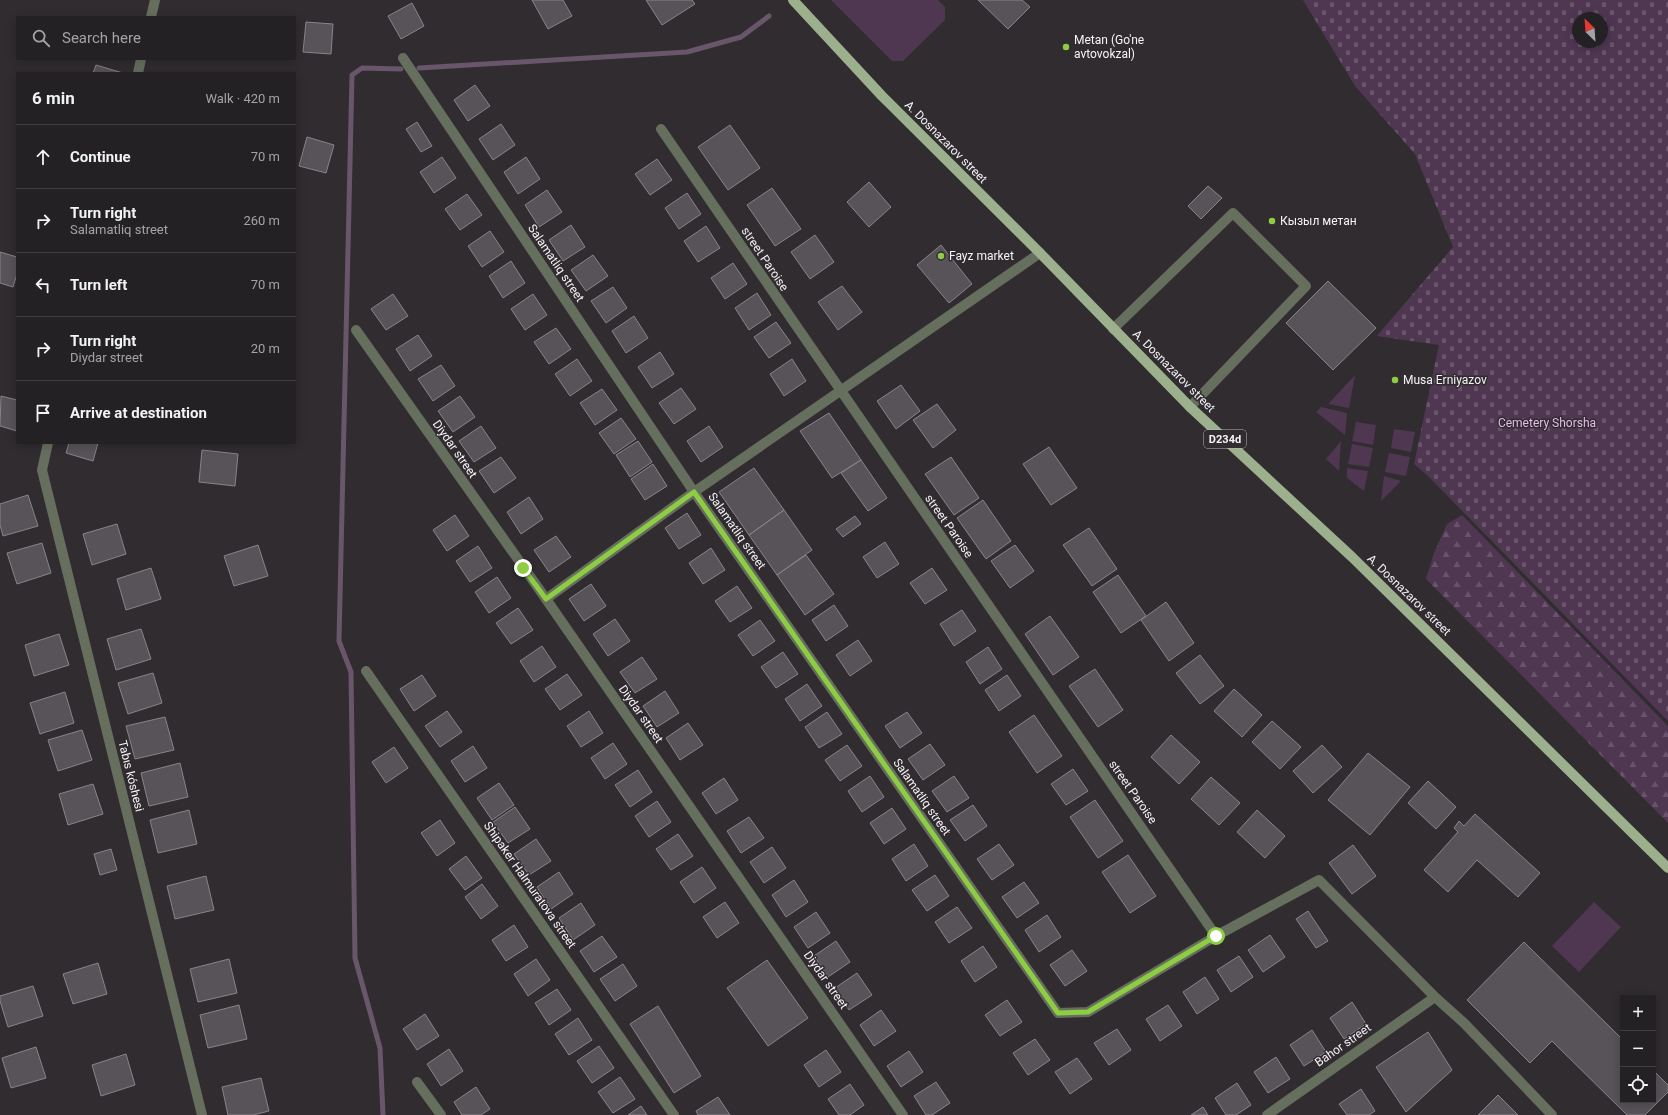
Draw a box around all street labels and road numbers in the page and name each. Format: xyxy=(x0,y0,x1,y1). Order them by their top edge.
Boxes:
street label: A. Dosnazarov street xyxy=(902,98,990,186)
street label: Salamatliq street xyxy=(525,222,587,304)
street label: street Paroise xyxy=(739,224,791,294)
street label: A. Dosnazarov street xyxy=(1130,327,1218,415)
street label: Diydar street xyxy=(430,417,480,481)
road number: D234d xyxy=(1204,430,1246,448)
street label: Salamatliq street xyxy=(705,490,769,572)
street label: street Paroise xyxy=(922,492,976,560)
street label: A. Dosnazarov street xyxy=(1364,551,1454,639)
street label: Diydar street xyxy=(616,682,666,746)
street label: Tabıs kóshesi xyxy=(115,739,147,813)
street label: Salamatliq street xyxy=(890,756,954,838)
street label: street Paroise xyxy=(1106,758,1160,826)
street label: Shipaker Halmuratova street xyxy=(481,819,579,951)
street label: Diydar street xyxy=(801,948,851,1012)
street label: Bahor street xyxy=(1312,1021,1374,1069)

